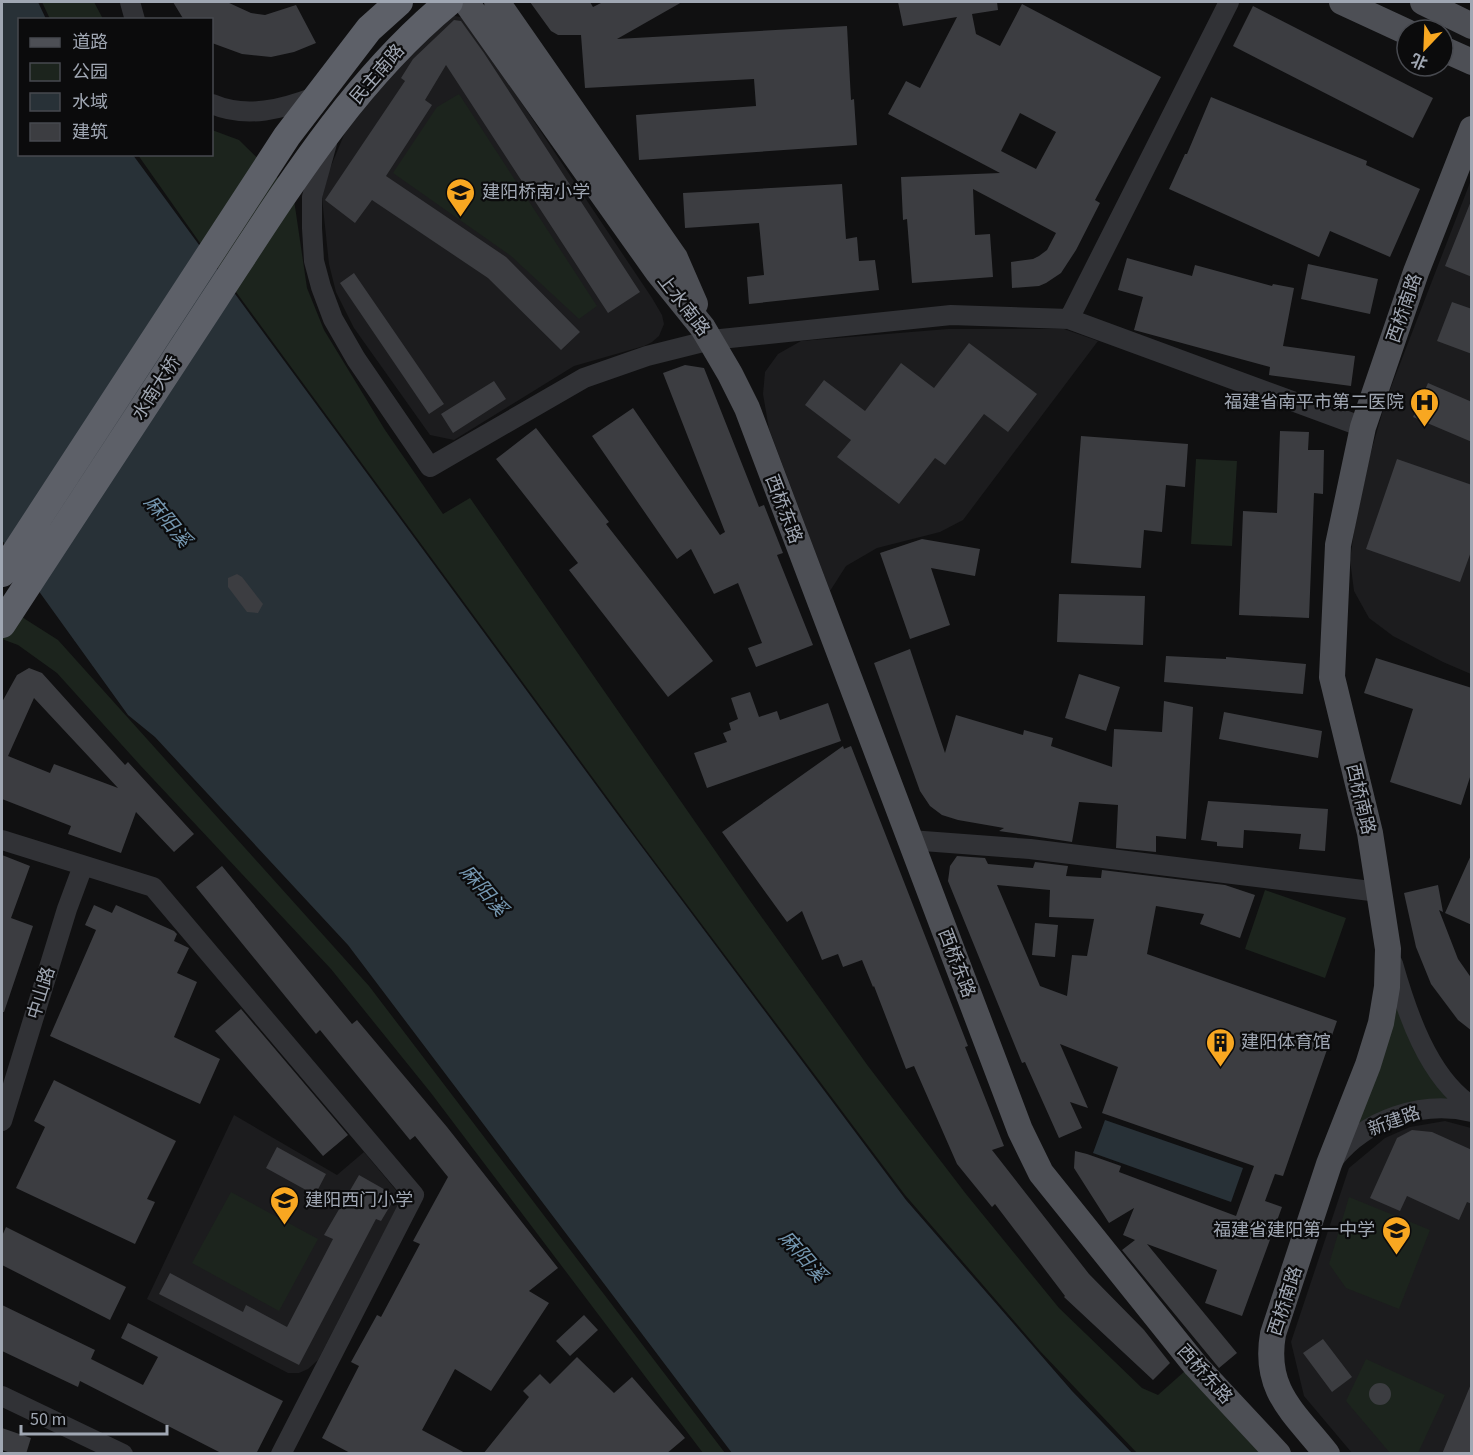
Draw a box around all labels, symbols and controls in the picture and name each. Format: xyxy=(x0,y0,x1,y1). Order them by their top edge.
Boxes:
legend xyxy=(18,18,213,156)
north arrow xyxy=(1395,18,1455,78)
text: 道路 xyxy=(72,30,108,55)
street label: 民主南路 xyxy=(344,39,410,110)
text: 北 xyxy=(1408,48,1431,74)
text: 公园 xyxy=(72,60,108,85)
text: 水域 xyxy=(72,90,108,115)
text: 建筑 xyxy=(72,120,108,145)
school or university icon: 建阳桥南小学 xyxy=(445,176,477,218)
place label: 建阳桥南小学 xyxy=(482,180,590,205)
street label: 上水南路 xyxy=(652,269,716,341)
street label: 西桥南路 xyxy=(1381,270,1428,346)
street label: 水南大桥 xyxy=(126,351,187,425)
hospital icon: 福建省南平市第二医院 xyxy=(1409,386,1441,428)
place label: 福建省南平市第二医院 xyxy=(1224,390,1404,415)
street label: 西桥东路 xyxy=(759,471,808,547)
water label: 麻阳溪 xyxy=(137,490,199,555)
street label: 西桥南路 xyxy=(1340,761,1381,837)
water label: 麻阳溪 xyxy=(453,859,515,924)
street label: 西桥东路 xyxy=(932,925,981,1001)
street label: 中山路 xyxy=(22,964,61,1023)
building icon: 建阳体育馆 xyxy=(1204,1026,1236,1068)
place label: 建阳体育馆 xyxy=(1241,1030,1331,1055)
street label: 新建路 xyxy=(1365,1100,1424,1142)
school or university icon: 建阳西门小学 xyxy=(268,1184,300,1226)
place label: 建阳西门小学 xyxy=(305,1188,413,1213)
school or university icon: 福建省建阳第一中学 xyxy=(1380,1214,1412,1256)
place label: 福建省建阳第一中学 xyxy=(1213,1218,1375,1243)
water label: 麻阳溪 xyxy=(772,1225,834,1290)
street label: 西桥南路 xyxy=(1262,1263,1308,1339)
street label: 西桥东路 xyxy=(1171,1339,1238,1409)
scale bar xyxy=(21,1398,166,1436)
text: 50 m xyxy=(30,1407,66,1432)

